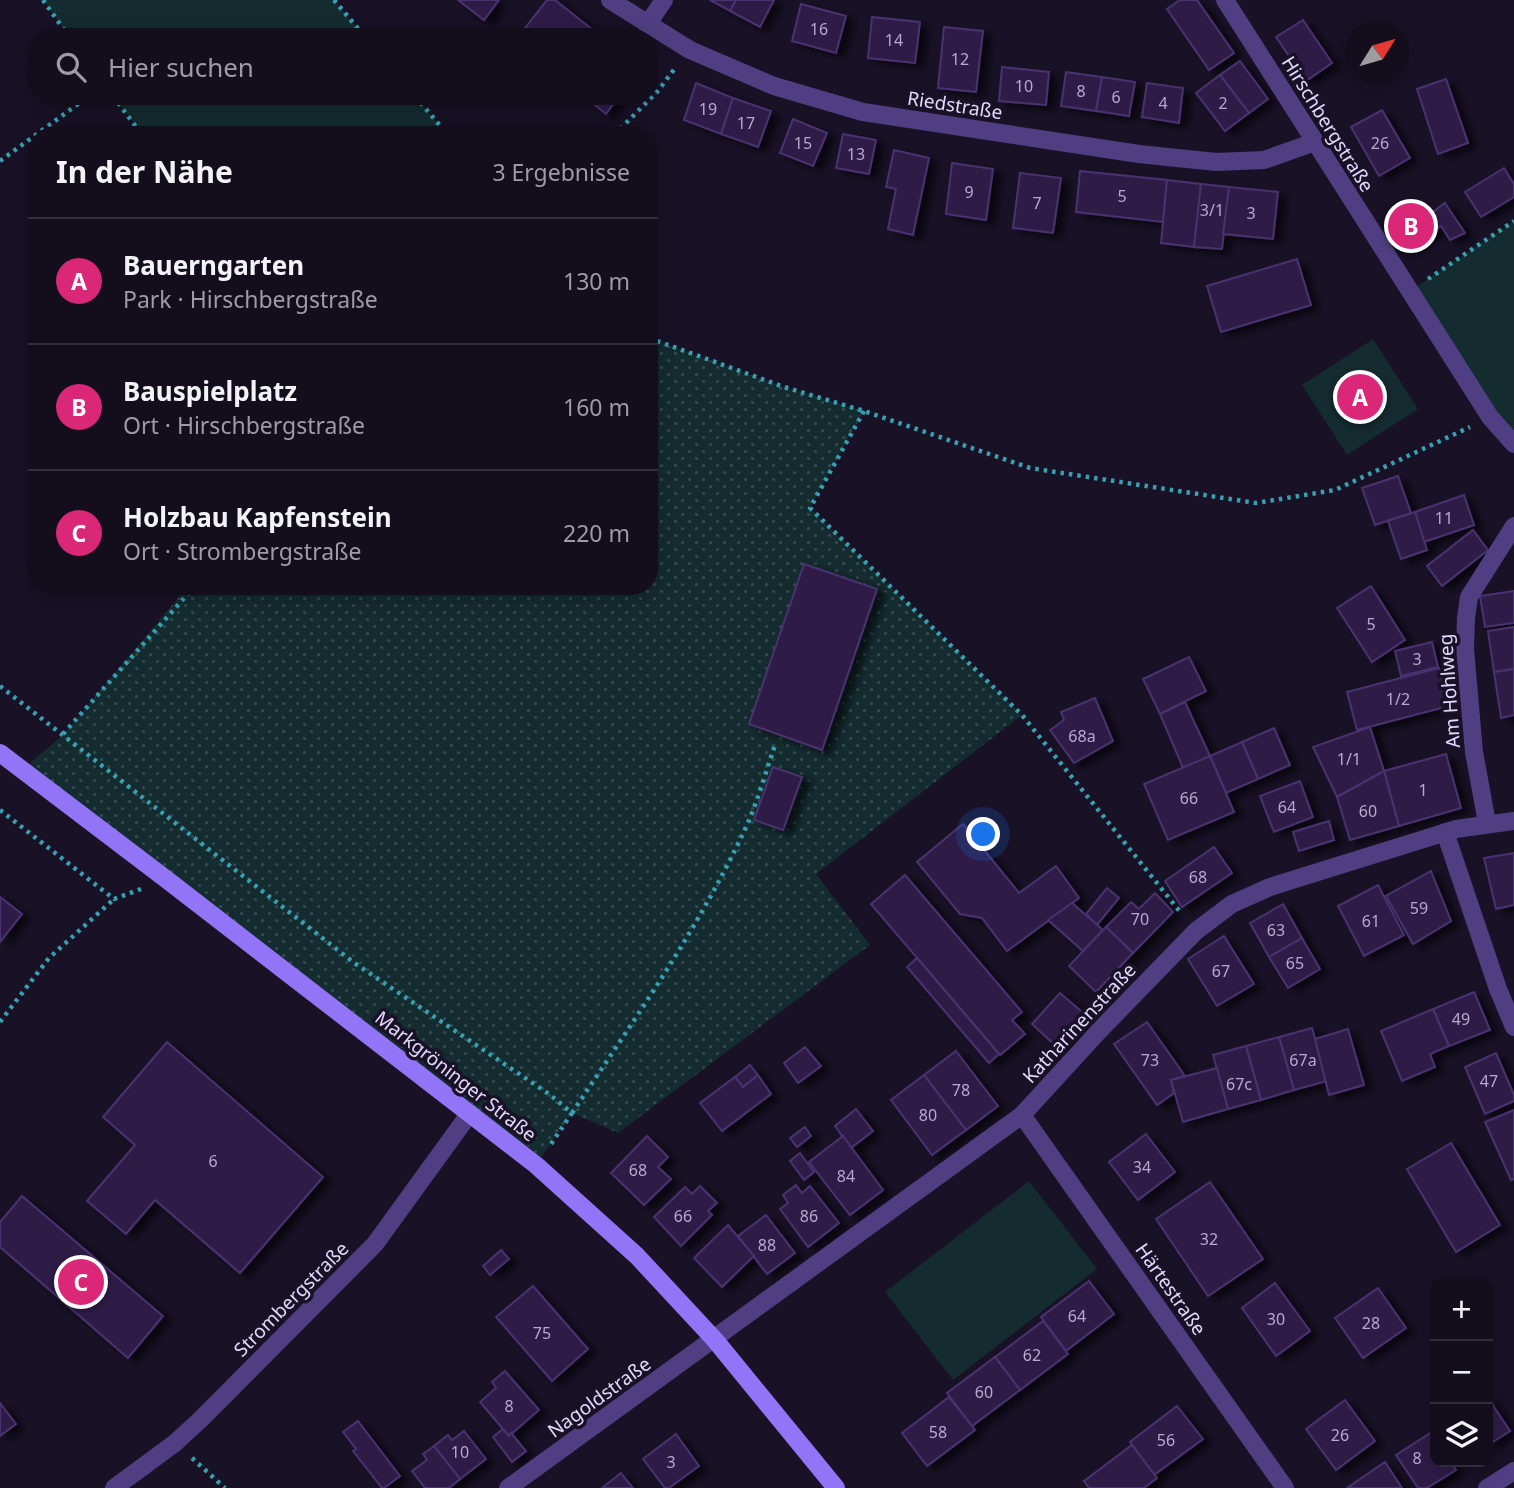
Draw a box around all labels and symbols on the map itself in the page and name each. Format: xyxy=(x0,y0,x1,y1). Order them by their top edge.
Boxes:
house number: 16 xyxy=(810,18,828,40)
north arrow xyxy=(1346,21,1409,84)
house number: 14 xyxy=(885,29,903,51)
house number: 12 xyxy=(951,48,969,70)
street label: Hirschbergstraße xyxy=(1276,51,1380,197)
house number: 10 xyxy=(1015,75,1033,97)
house number: 8 xyxy=(1076,80,1086,102)
street label: Riedstraße xyxy=(906,85,1004,125)
house number: 6 xyxy=(1111,86,1121,108)
house number: 4 xyxy=(1158,92,1168,114)
house number: 2 xyxy=(1218,92,1228,114)
house number: 19 xyxy=(699,98,717,120)
house number: 17 xyxy=(737,112,755,134)
house number: 15 xyxy=(794,132,812,154)
house number: 26 xyxy=(1371,132,1389,154)
house number: 13 xyxy=(847,143,865,165)
house number: 9 xyxy=(964,181,974,203)
house number: 5 xyxy=(1117,185,1127,207)
house number: 7 xyxy=(1032,192,1042,214)
house number: 3/1 xyxy=(1200,199,1224,221)
pin: B xyxy=(1388,200,1434,252)
house number: 3 xyxy=(1246,202,1256,224)
pin: A xyxy=(1337,371,1383,423)
house number: 11 xyxy=(1435,507,1453,529)
house number: 5 xyxy=(1366,613,1376,635)
street label: Am Hohlweg xyxy=(1432,633,1466,749)
house number: 3 xyxy=(1412,648,1422,670)
house number: 1/2 xyxy=(1386,688,1410,710)
house number: 68a xyxy=(1068,725,1096,747)
house number: 1/1 xyxy=(1337,748,1361,770)
house number: 1 xyxy=(1418,779,1428,801)
house number: 66 xyxy=(1180,787,1198,809)
house number: 64 xyxy=(1278,796,1296,818)
house number: 60 xyxy=(1359,800,1377,822)
your location xyxy=(966,817,1000,851)
house number: 68 xyxy=(1189,866,1207,888)
house number: 59 xyxy=(1410,897,1428,919)
house number: 70 xyxy=(1131,908,1149,930)
house number: 61 xyxy=(1362,910,1380,932)
house number: 63 xyxy=(1267,919,1285,941)
house number: 65 xyxy=(1286,952,1304,974)
street label: Katharinenstraße xyxy=(1016,957,1142,1089)
house number: 67 xyxy=(1212,960,1230,982)
street label: Markgröninger Straße xyxy=(370,1005,542,1147)
house number: 49 xyxy=(1452,1008,1470,1030)
house number: 73 xyxy=(1141,1049,1159,1071)
house number: 67a xyxy=(1289,1049,1317,1071)
house number: 47 xyxy=(1480,1070,1498,1092)
house number: 67c xyxy=(1226,1073,1252,1095)
house number: 78 xyxy=(952,1079,970,1101)
house number: 80 xyxy=(919,1104,937,1126)
house number: 6 xyxy=(208,1150,218,1172)
house number: 34 xyxy=(1133,1156,1151,1178)
house number: 68 xyxy=(629,1159,647,1181)
house number: 84 xyxy=(837,1165,855,1187)
house number: 66 xyxy=(674,1205,692,1227)
house number: 86 xyxy=(800,1205,818,1227)
house number: 32 xyxy=(1200,1228,1218,1250)
house number: 88 xyxy=(758,1234,776,1256)
street label: Strombergstraße xyxy=(228,1236,354,1362)
street label: Härtestraße xyxy=(1130,1238,1212,1340)
pin: C xyxy=(58,1256,104,1308)
house number: 64 xyxy=(1068,1305,1086,1327)
house number: 30 xyxy=(1267,1308,1285,1330)
house number: 28 xyxy=(1362,1312,1380,1334)
house number: 75 xyxy=(533,1322,551,1344)
house number: 62 xyxy=(1023,1344,1041,1366)
street label: Nagoldstraße xyxy=(542,1351,656,1443)
house number: 60 xyxy=(975,1381,993,1403)
house number: 8 xyxy=(504,1395,514,1417)
house number: 58 xyxy=(929,1421,947,1443)
house number: 26 xyxy=(1331,1424,1349,1446)
house number: 56 xyxy=(1157,1429,1175,1451)
house number: 10 xyxy=(451,1441,469,1463)
house number: 8 xyxy=(1412,1447,1422,1469)
house number: 3 xyxy=(666,1451,676,1473)

